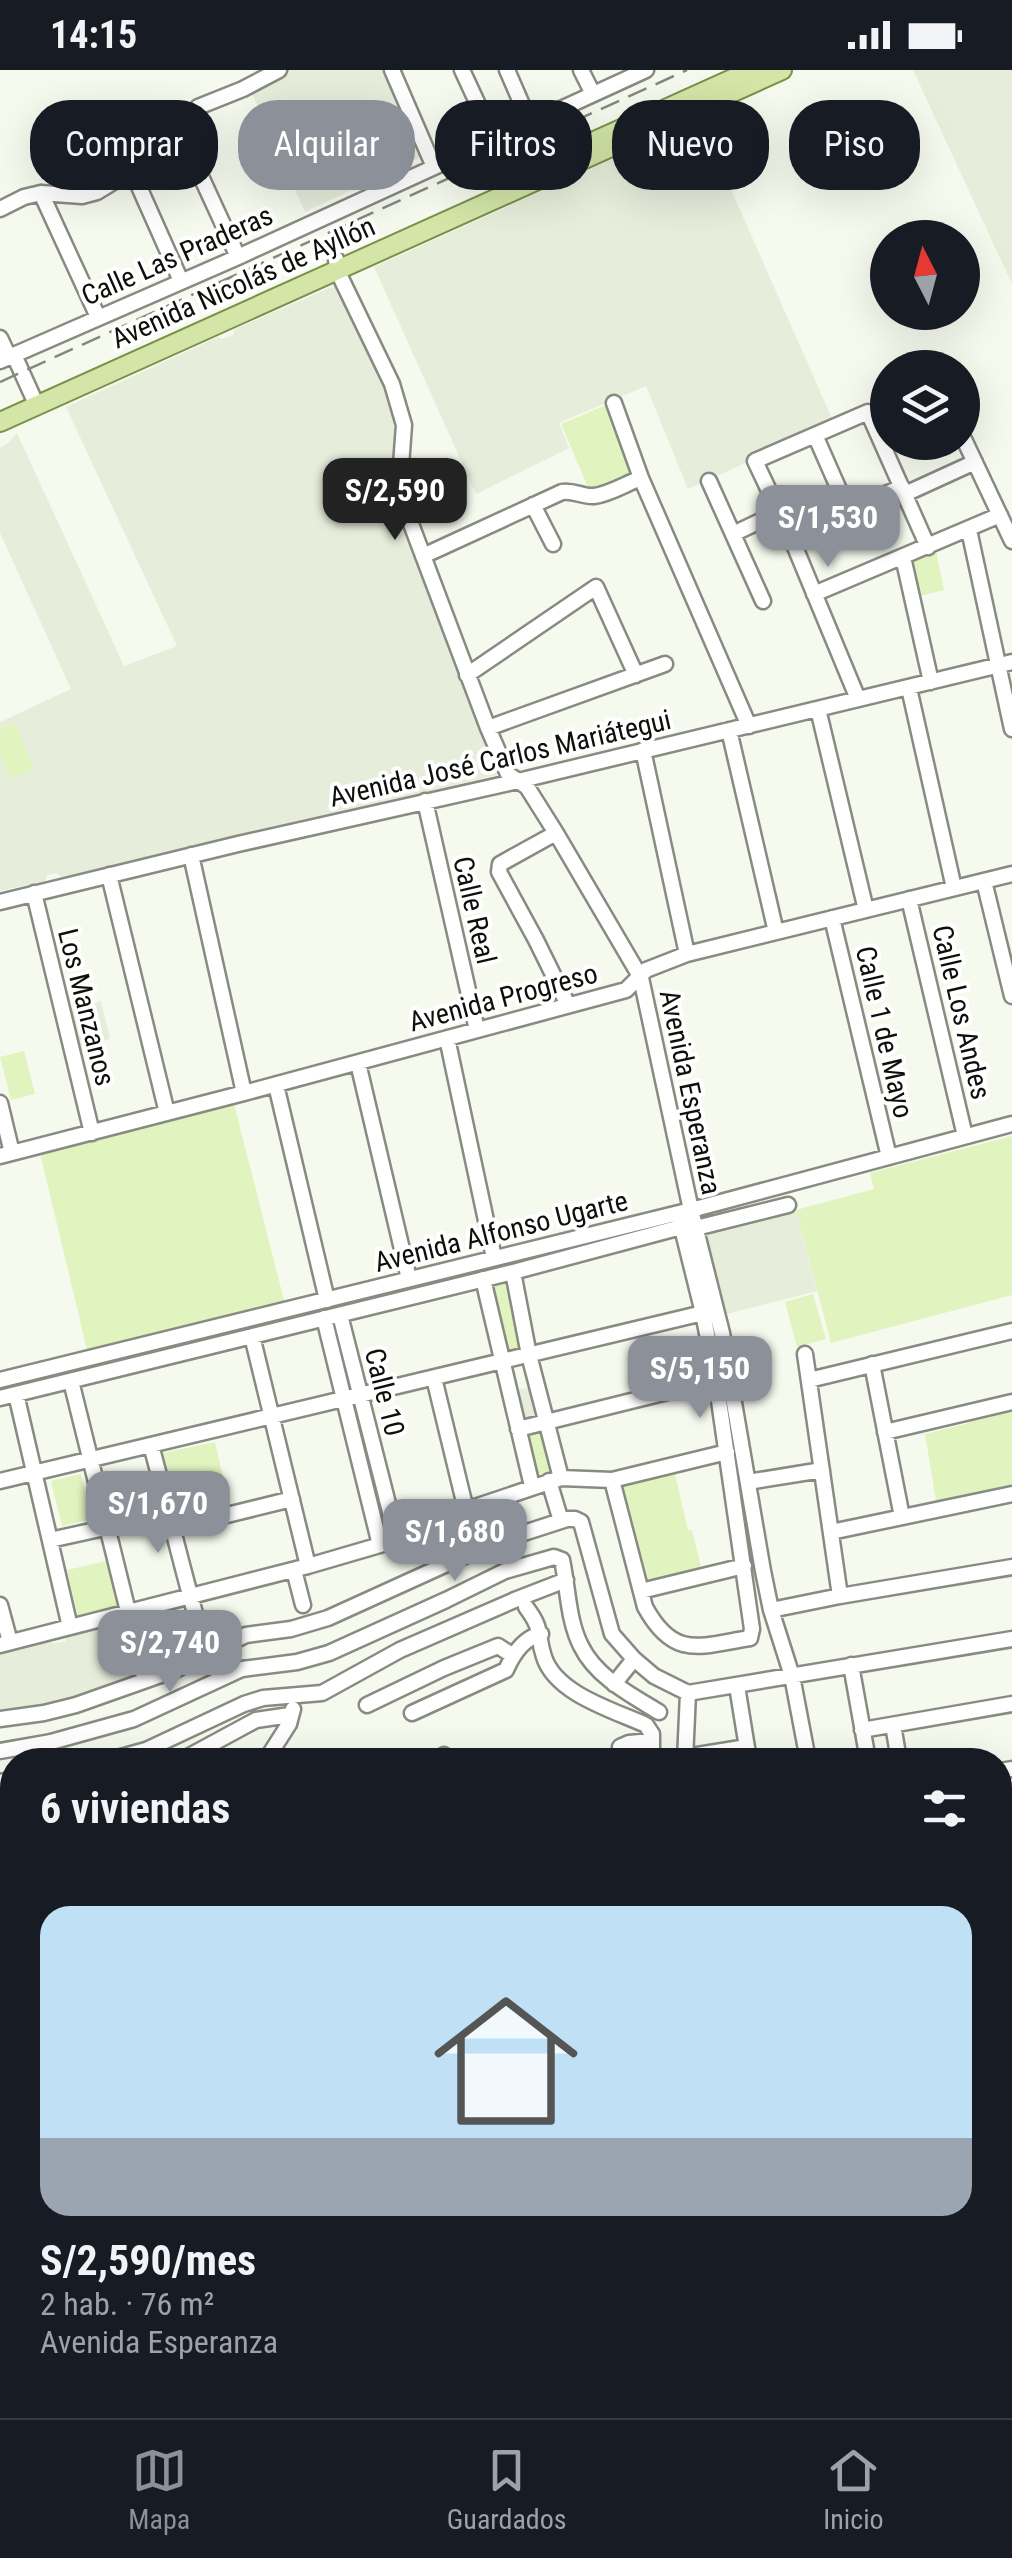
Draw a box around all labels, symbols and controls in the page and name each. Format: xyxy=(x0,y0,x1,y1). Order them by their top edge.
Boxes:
text: 14:15 xyxy=(50,13,137,57)
chip: Comprar xyxy=(30,100,218,190)
chip: Alquilar xyxy=(238,100,415,190)
chip: Filtros xyxy=(435,100,592,190)
chip: Nuevo xyxy=(612,100,769,190)
chip: Piso xyxy=(789,100,920,190)
street label: Calle Las Praderas xyxy=(77,199,278,312)
street label: Avenida Nicolás de Ayllón xyxy=(106,209,380,355)
north arrow xyxy=(870,220,980,330)
map controls xyxy=(870,220,980,460)
button: layers xyxy=(870,350,980,460)
pin: S/2,590 xyxy=(303,458,487,543)
text: S/2,590 xyxy=(345,471,445,509)
pin: S/1,530 xyxy=(736,485,920,570)
text: S/1,530 xyxy=(778,498,878,536)
street label: Avenida José Carlos Mariátegui xyxy=(326,703,674,814)
street label: Calle Real xyxy=(446,853,503,967)
street label: Calle Los Andes xyxy=(925,922,998,1102)
street label: Los Manzanos xyxy=(51,925,122,1089)
street label: Calle 1 de Mayo xyxy=(849,943,920,1121)
street label: Avenida Progreso xyxy=(405,956,601,1039)
street label: Avenida Esperanza xyxy=(653,987,728,1197)
street label: Avenida Alfonso Ugarte xyxy=(371,1184,631,1279)
pin: S/5,150 xyxy=(608,1336,792,1421)
street label: Calle 10 xyxy=(358,1345,411,1439)
text: S/5,150 xyxy=(650,1349,750,1387)
pin: S/1,670 xyxy=(66,1471,250,1556)
text: S/1,670 xyxy=(108,1484,208,1522)
pin: S/1,680 xyxy=(363,1499,547,1584)
text: S/1,680 xyxy=(405,1512,505,1550)
pin: S/2,740 xyxy=(78,1610,262,1695)
text: S/2,740 xyxy=(120,1623,220,1661)
icon: filters xyxy=(917,1781,972,1836)
text: 6 viviendas xyxy=(40,1784,230,1833)
icon: home xyxy=(416,1971,596,2151)
text: S/2,590/mes xyxy=(40,2236,256,2285)
text: 2 hab. · 76 m² xyxy=(40,2285,214,2323)
text: Avenida Esperanza xyxy=(40,2323,278,2361)
tab: Mapa xyxy=(128,2443,190,2536)
tab: Guardados xyxy=(447,2443,567,2536)
tab: Inicio xyxy=(823,2443,884,2536)

